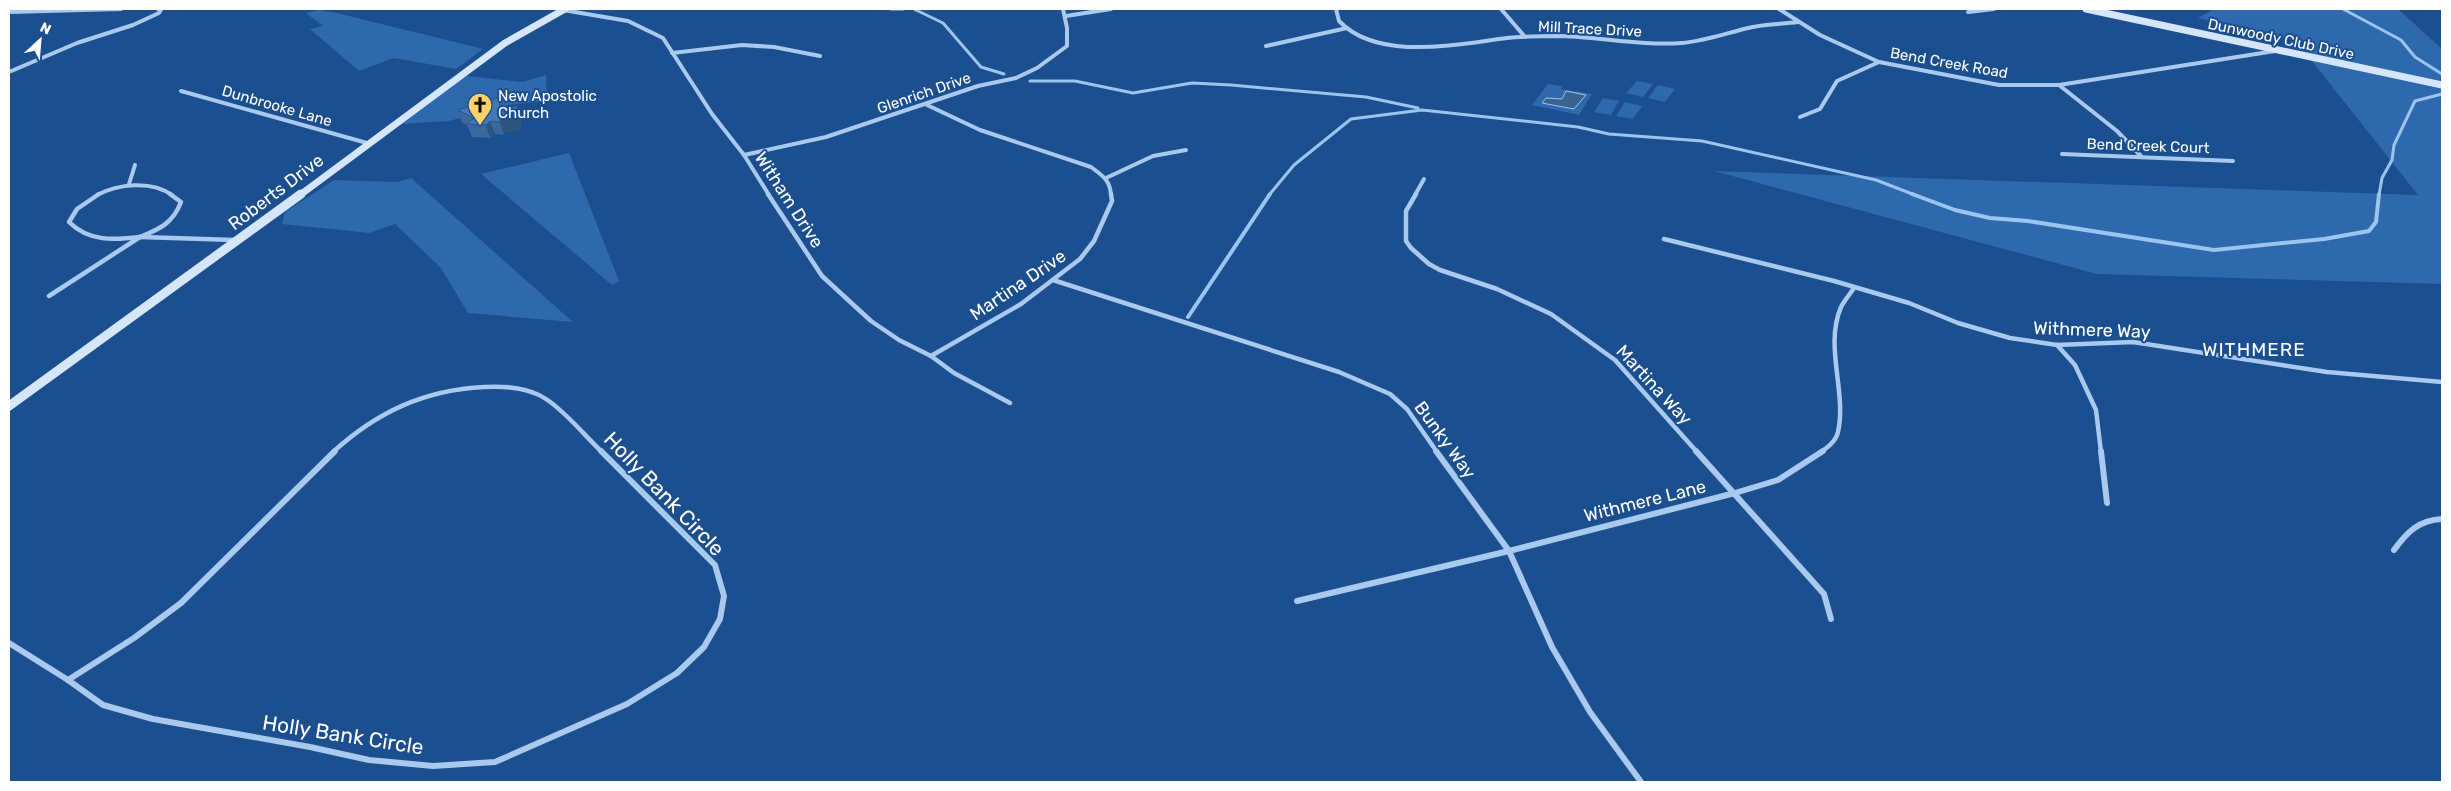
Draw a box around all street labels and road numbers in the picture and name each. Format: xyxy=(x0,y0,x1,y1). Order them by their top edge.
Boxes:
street label: Dunwoody Club Drive xyxy=(2206,15,2356,63)
street label: Mill Trace Drive xyxy=(1538,17,1642,41)
street label: Bend Creek Road xyxy=(1889,44,2009,82)
street label: Glenrich Drive xyxy=(875,69,973,117)
street label: Dunbrooke Lane xyxy=(220,82,334,130)
street label: Bend Creek Court xyxy=(2086,135,2210,157)
street label: Witham Drive xyxy=(750,148,828,252)
street label: Roberts Drive xyxy=(224,149,328,235)
street label: Martina Drive xyxy=(966,245,1070,325)
street label: Withmere Way xyxy=(2033,317,2151,343)
street label: Martina Way xyxy=(1611,341,1697,430)
street label: Bunky Way xyxy=(1410,397,1480,483)
street label: Holly Bank Circle xyxy=(599,426,730,561)
street label: Withmere Lane xyxy=(1582,475,1708,527)
street label: Holly Bank Circle xyxy=(261,709,425,760)

